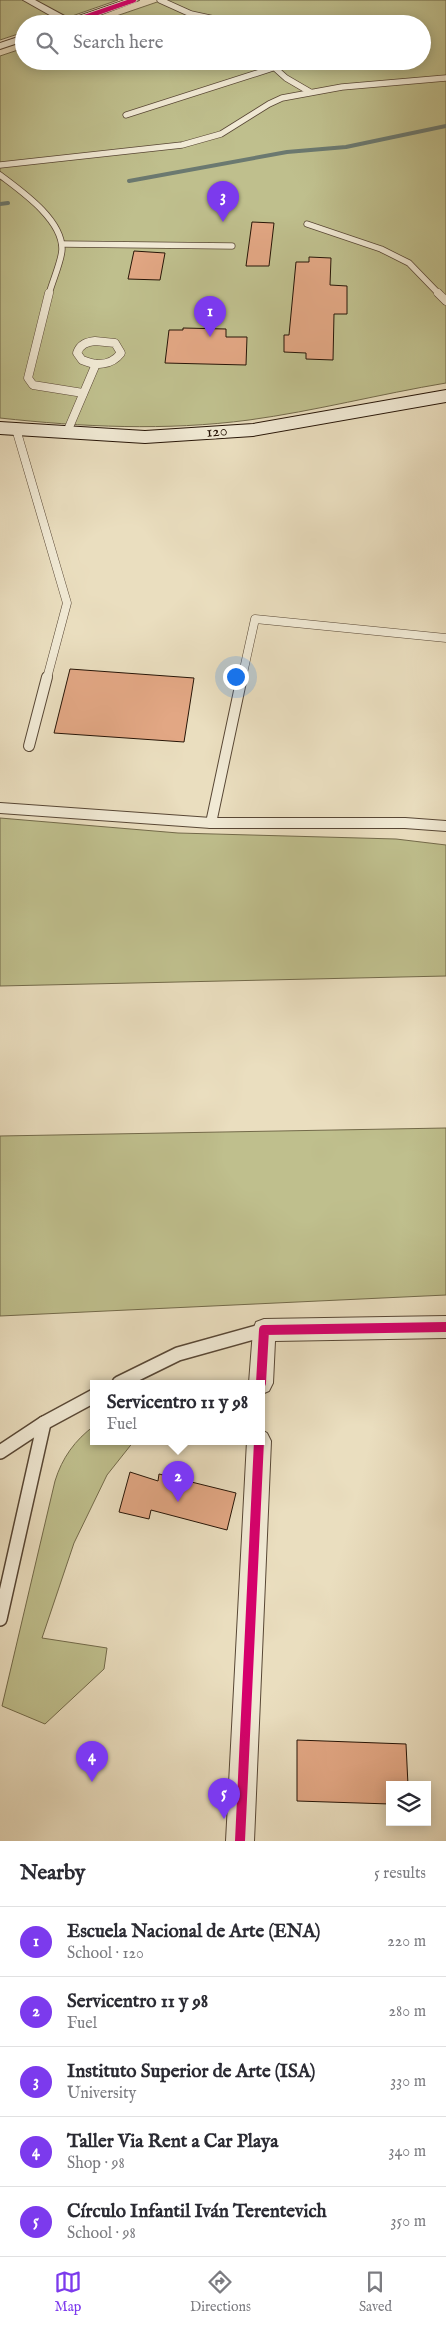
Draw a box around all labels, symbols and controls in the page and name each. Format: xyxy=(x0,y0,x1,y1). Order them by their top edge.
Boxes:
search box xyxy=(15,15,431,70)
icon: search xyxy=(33,29,61,57)
text: Search here xyxy=(73,31,164,55)
pin: 3 xyxy=(207,181,239,222)
pin: 1 xyxy=(194,296,226,337)
street label: 120 xyxy=(206,421,228,443)
your location xyxy=(223,664,249,690)
popup xyxy=(90,1380,265,1445)
text: Servicentro 11 y 98 xyxy=(107,1391,248,1415)
text: Fuel xyxy=(107,1415,137,1435)
pin: 2 xyxy=(162,1461,194,1502)
pin: 4 xyxy=(76,1741,108,1782)
pin: 5 xyxy=(208,1778,240,1819)
map controls xyxy=(386,1781,431,1826)
button: layers xyxy=(386,1781,431,1826)
text: Nearby xyxy=(20,1860,85,1887)
text: 5 results xyxy=(374,1864,426,1884)
text: Escuela Nacional de Arte (ENA) xyxy=(67,1920,320,1944)
text: 1 xyxy=(33,1932,39,1952)
text: 220 m xyxy=(387,1932,426,1952)
text: School · 120 xyxy=(67,1944,144,1964)
text: Servicentro 11 y 98 xyxy=(67,1990,208,2014)
text: 2 xyxy=(32,2002,40,2022)
text: 280 m xyxy=(389,2002,426,2022)
text: Fuel xyxy=(67,2014,97,2034)
text: Instituto Superior de Arte (ISA) xyxy=(67,2060,315,2084)
text: 3 xyxy=(33,2072,39,2092)
text: 330 m xyxy=(390,2072,426,2092)
text: University xyxy=(67,2084,136,2104)
text: Taller Via Rent a Car Playa xyxy=(67,2130,278,2154)
text: 4 xyxy=(32,2142,40,2162)
text: 340 m xyxy=(388,2142,426,2162)
text: Shop · 98 xyxy=(67,2154,125,2174)
text: Círculo Infantil Iván Terentevich xyxy=(67,2200,327,2224)
text: 5 xyxy=(33,2212,39,2232)
text: 350 m xyxy=(391,2212,426,2232)
text: School · 98 xyxy=(67,2224,136,2244)
tab: Map xyxy=(54,2268,82,2316)
tab: Directions xyxy=(190,2268,251,2316)
tab: Saved xyxy=(359,2268,392,2316)

